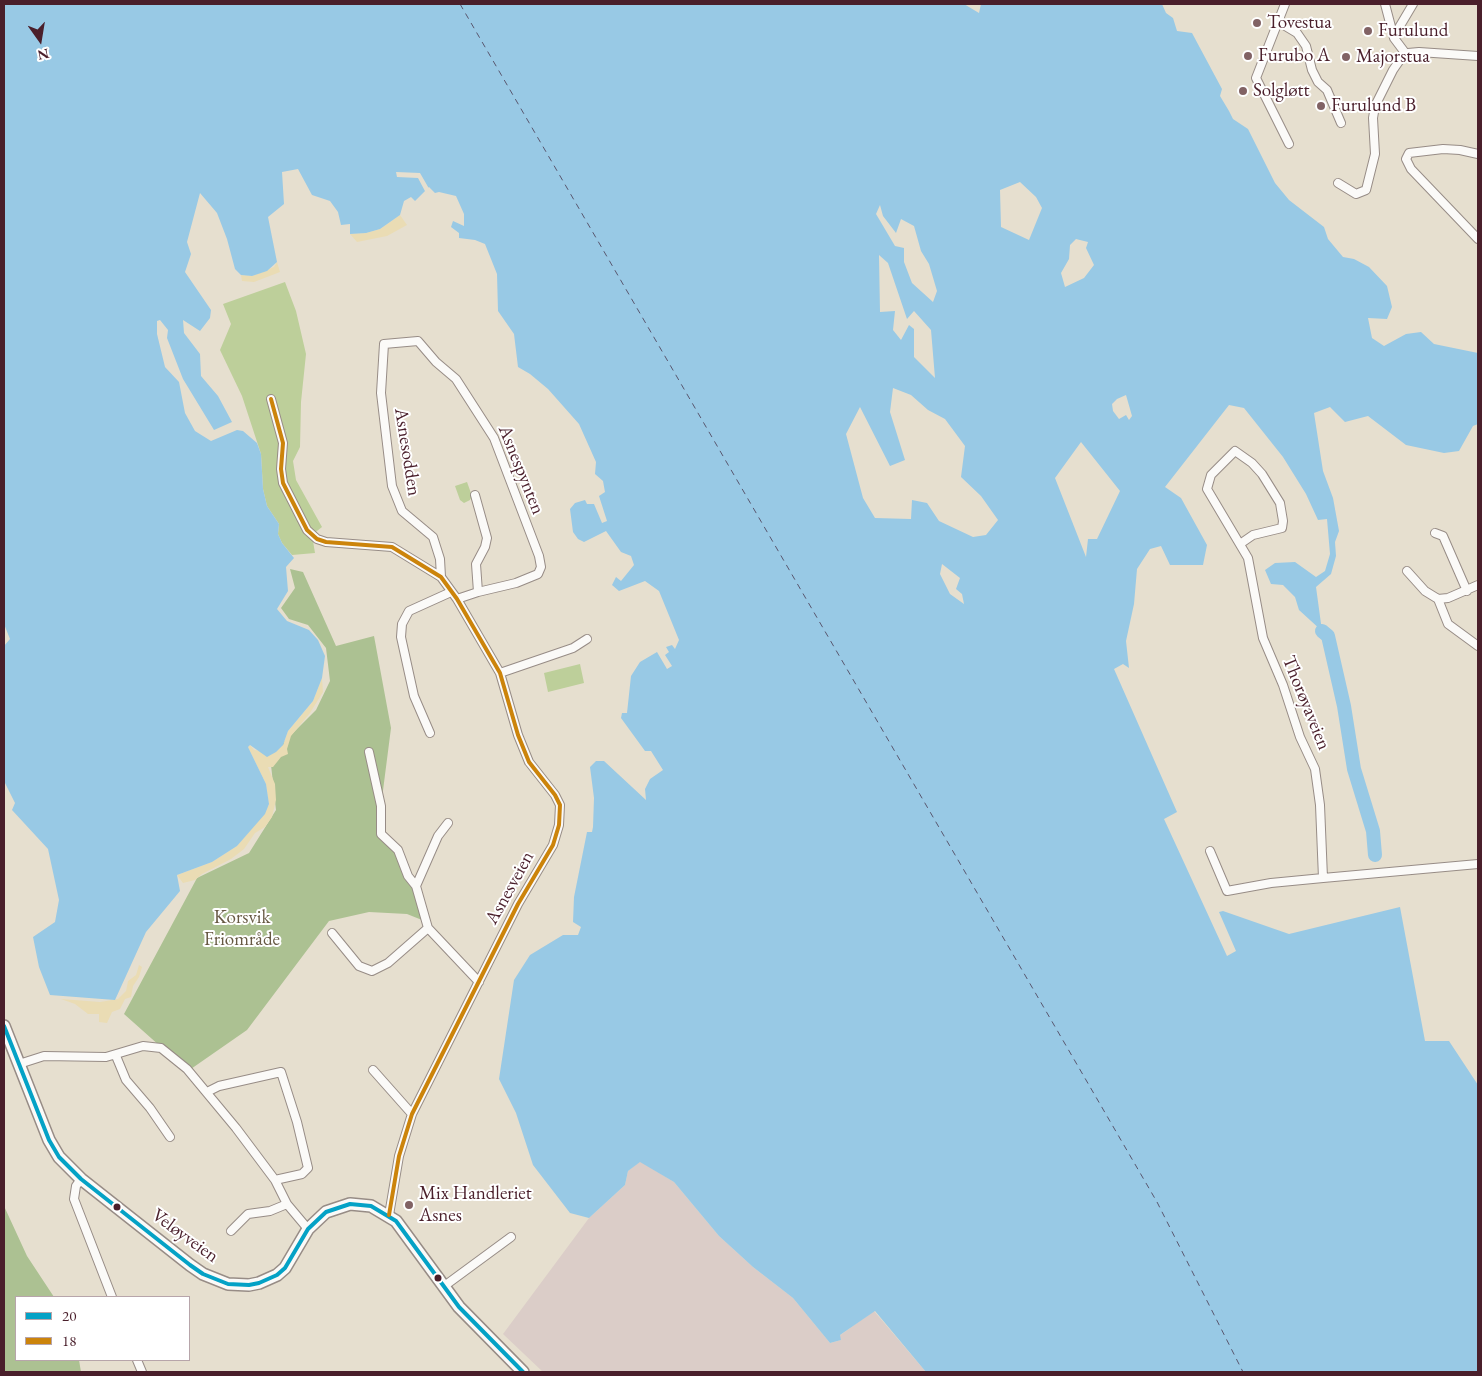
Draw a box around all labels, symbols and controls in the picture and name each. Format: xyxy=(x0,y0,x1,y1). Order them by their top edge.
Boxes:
place label: Tovestua xyxy=(1267,12,1332,34)
north arrow xyxy=(15,15,65,65)
marker: Tovestua xyxy=(1251,17,1263,29)
place label: Furulund xyxy=(1378,20,1448,42)
marker: Furulund xyxy=(1362,25,1374,37)
text: N xyxy=(36,45,51,65)
place label: Furubo A xyxy=(1258,45,1330,67)
place label: Majorstua xyxy=(1356,46,1430,68)
marker: Furubo A xyxy=(1242,50,1254,62)
marker: Majorstua xyxy=(1340,51,1352,63)
place label: Solgløtt xyxy=(1253,80,1309,102)
marker: Solgløtt xyxy=(1237,85,1249,97)
place label: Furulund B xyxy=(1331,95,1416,117)
marker: Furulund B xyxy=(1315,100,1327,112)
street label: Asnesodden xyxy=(389,406,425,498)
street label: Asnespynten xyxy=(493,422,549,518)
street label: Thorøyaveien xyxy=(1277,653,1335,753)
street label: Asnesveien xyxy=(481,847,539,929)
park label: Korsvik Friområde xyxy=(204,907,280,951)
place label: Mix Handleriet Asnes xyxy=(419,1183,532,1227)
marker: Mix Handleriet Asnes xyxy=(403,1199,415,1211)
unlabelled marker xyxy=(112,1202,122,1212)
street label: Veløyveien xyxy=(147,1204,223,1268)
unlabelled marker xyxy=(433,1273,443,1283)
legend xyxy=(15,1296,190,1361)
text: 20 xyxy=(62,1306,76,1325)
text: 18 xyxy=(62,1331,76,1350)

